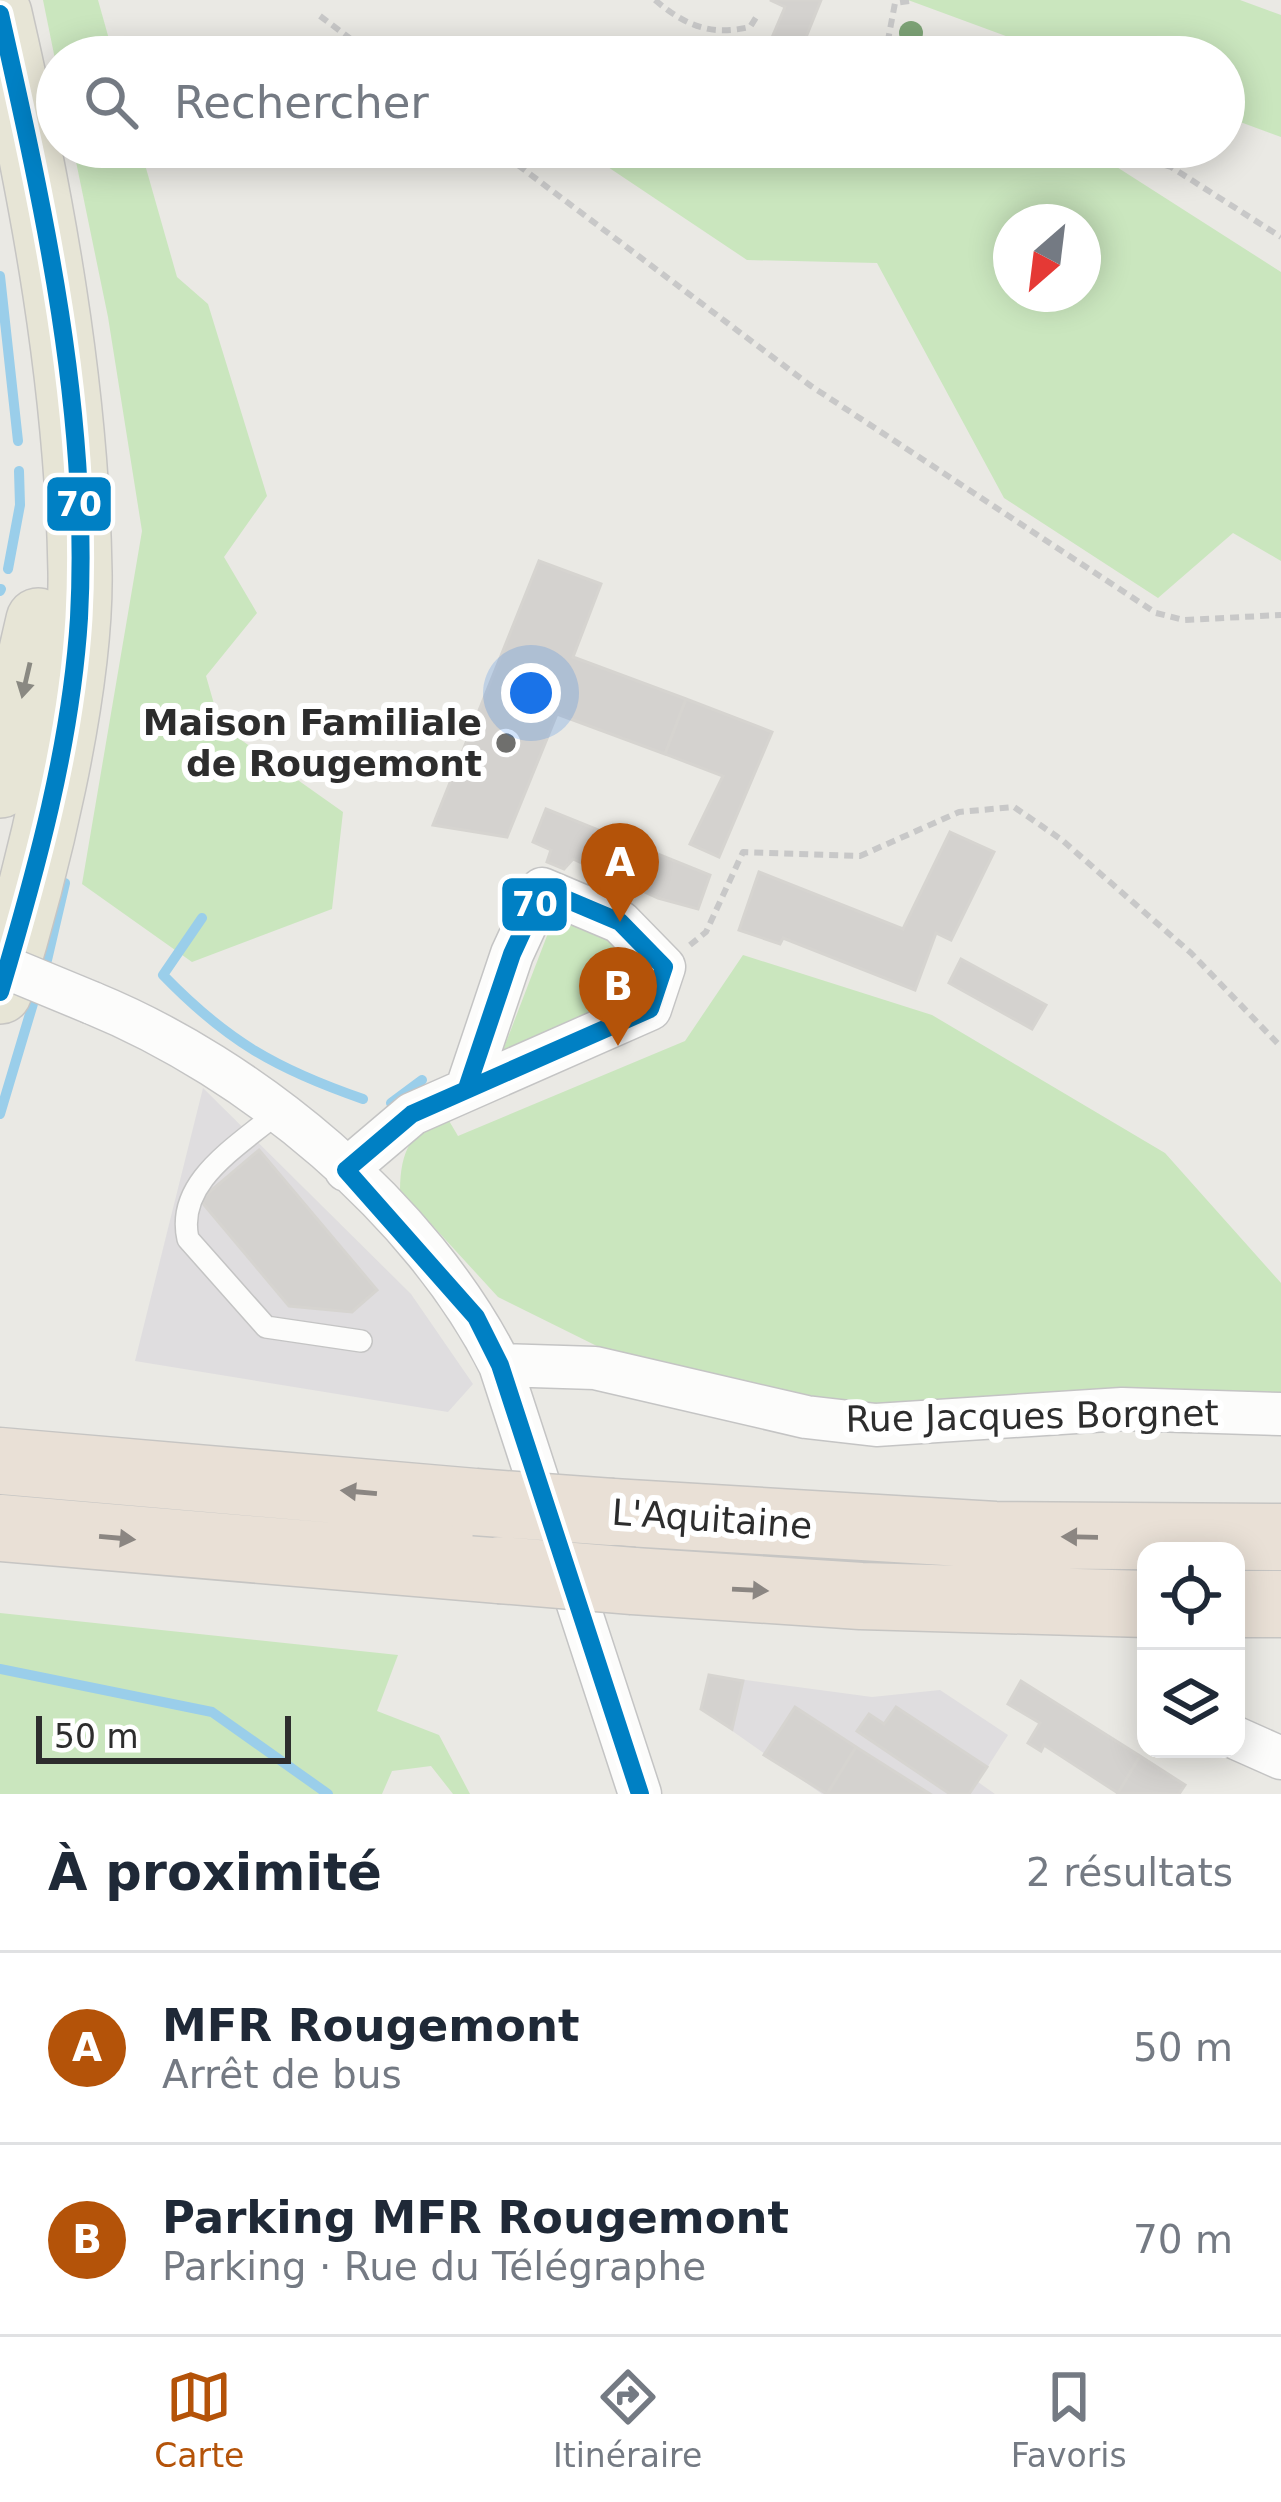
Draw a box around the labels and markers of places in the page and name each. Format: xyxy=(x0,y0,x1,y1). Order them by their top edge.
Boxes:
place label: Maison Familiale de Rougemont xyxy=(143,702,482,784)
marker: Maison Familiale de Rougemont xyxy=(493,730,519,756)
pin: A xyxy=(581,823,659,922)
pin: B xyxy=(579,947,657,1046)

